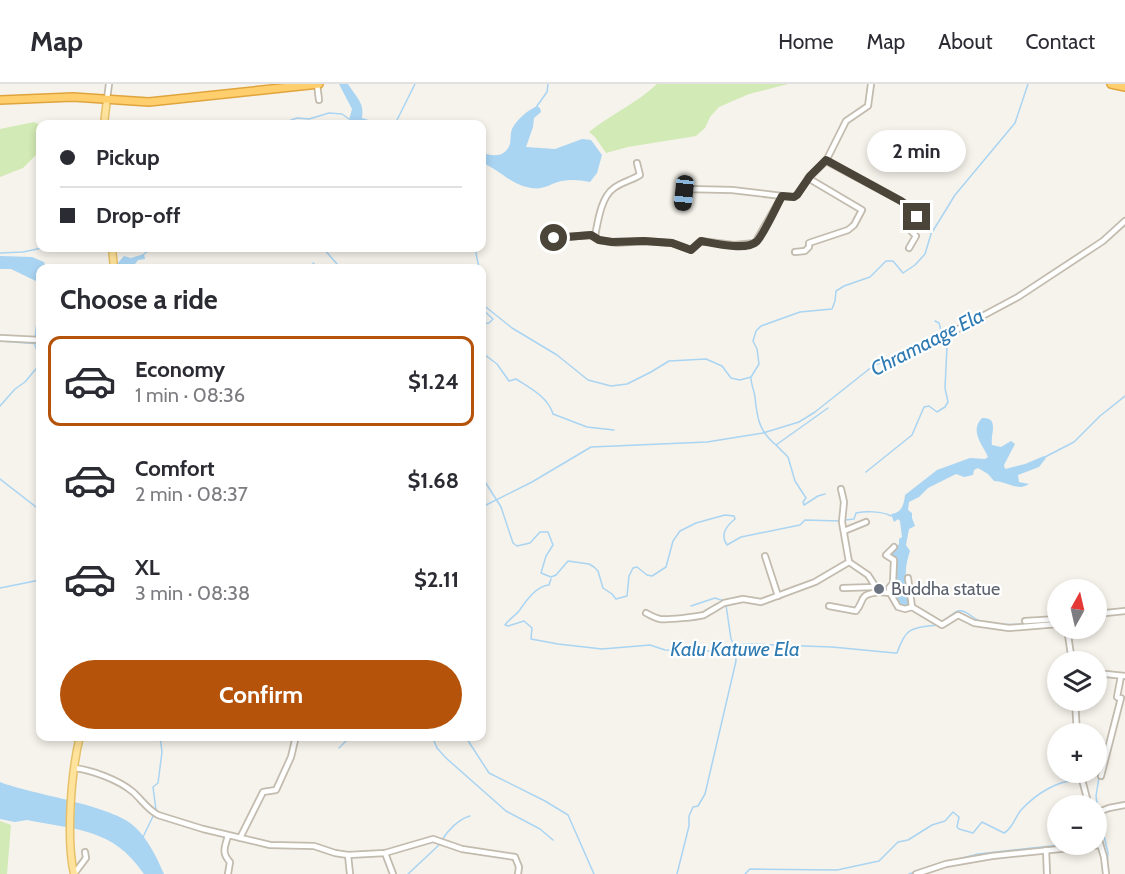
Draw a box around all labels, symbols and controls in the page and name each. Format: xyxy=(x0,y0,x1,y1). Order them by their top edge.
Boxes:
text: Map xyxy=(30,24,83,58)
text: Home xyxy=(778,29,834,54)
text: Map xyxy=(867,29,905,54)
text: About xyxy=(938,29,992,54)
text: Contact xyxy=(1025,29,1095,54)
callout: 2 min xyxy=(868,130,966,172)
text: 2 min xyxy=(892,139,941,163)
text: Pickup xyxy=(96,144,160,171)
car xyxy=(673,174,695,212)
text: Drop-off xyxy=(96,202,180,229)
route end xyxy=(903,203,930,230)
route start xyxy=(540,224,567,251)
text: Choose a ride xyxy=(60,283,218,316)
water label: Chramaage Ela xyxy=(866,303,988,381)
icon: car xyxy=(63,354,117,408)
text: Economy xyxy=(135,356,225,383)
text: $1.24 xyxy=(408,368,459,395)
text: 1 min · 08:36 xyxy=(135,383,245,407)
icon: car xyxy=(63,453,117,507)
text: Comfort xyxy=(135,455,214,482)
text: $1.68 xyxy=(408,467,459,494)
text: 2 min · 08:37 xyxy=(135,482,248,506)
icon: car xyxy=(63,552,117,606)
text: XL xyxy=(135,554,160,581)
text: $2.11 xyxy=(414,566,459,593)
place label: Buddha statue xyxy=(891,578,1000,600)
north arrow xyxy=(1047,579,1107,639)
map controls xyxy=(1047,579,1107,855)
text: 3 min · 08:38 xyxy=(135,581,250,605)
marker: Buddha statue xyxy=(872,582,886,596)
water label: Kalu Katuwe Ela xyxy=(670,637,800,661)
button: layers xyxy=(1047,651,1107,711)
button: Confirm xyxy=(60,660,462,729)
button: + xyxy=(1047,723,1107,783)
button: − xyxy=(1047,795,1107,855)

